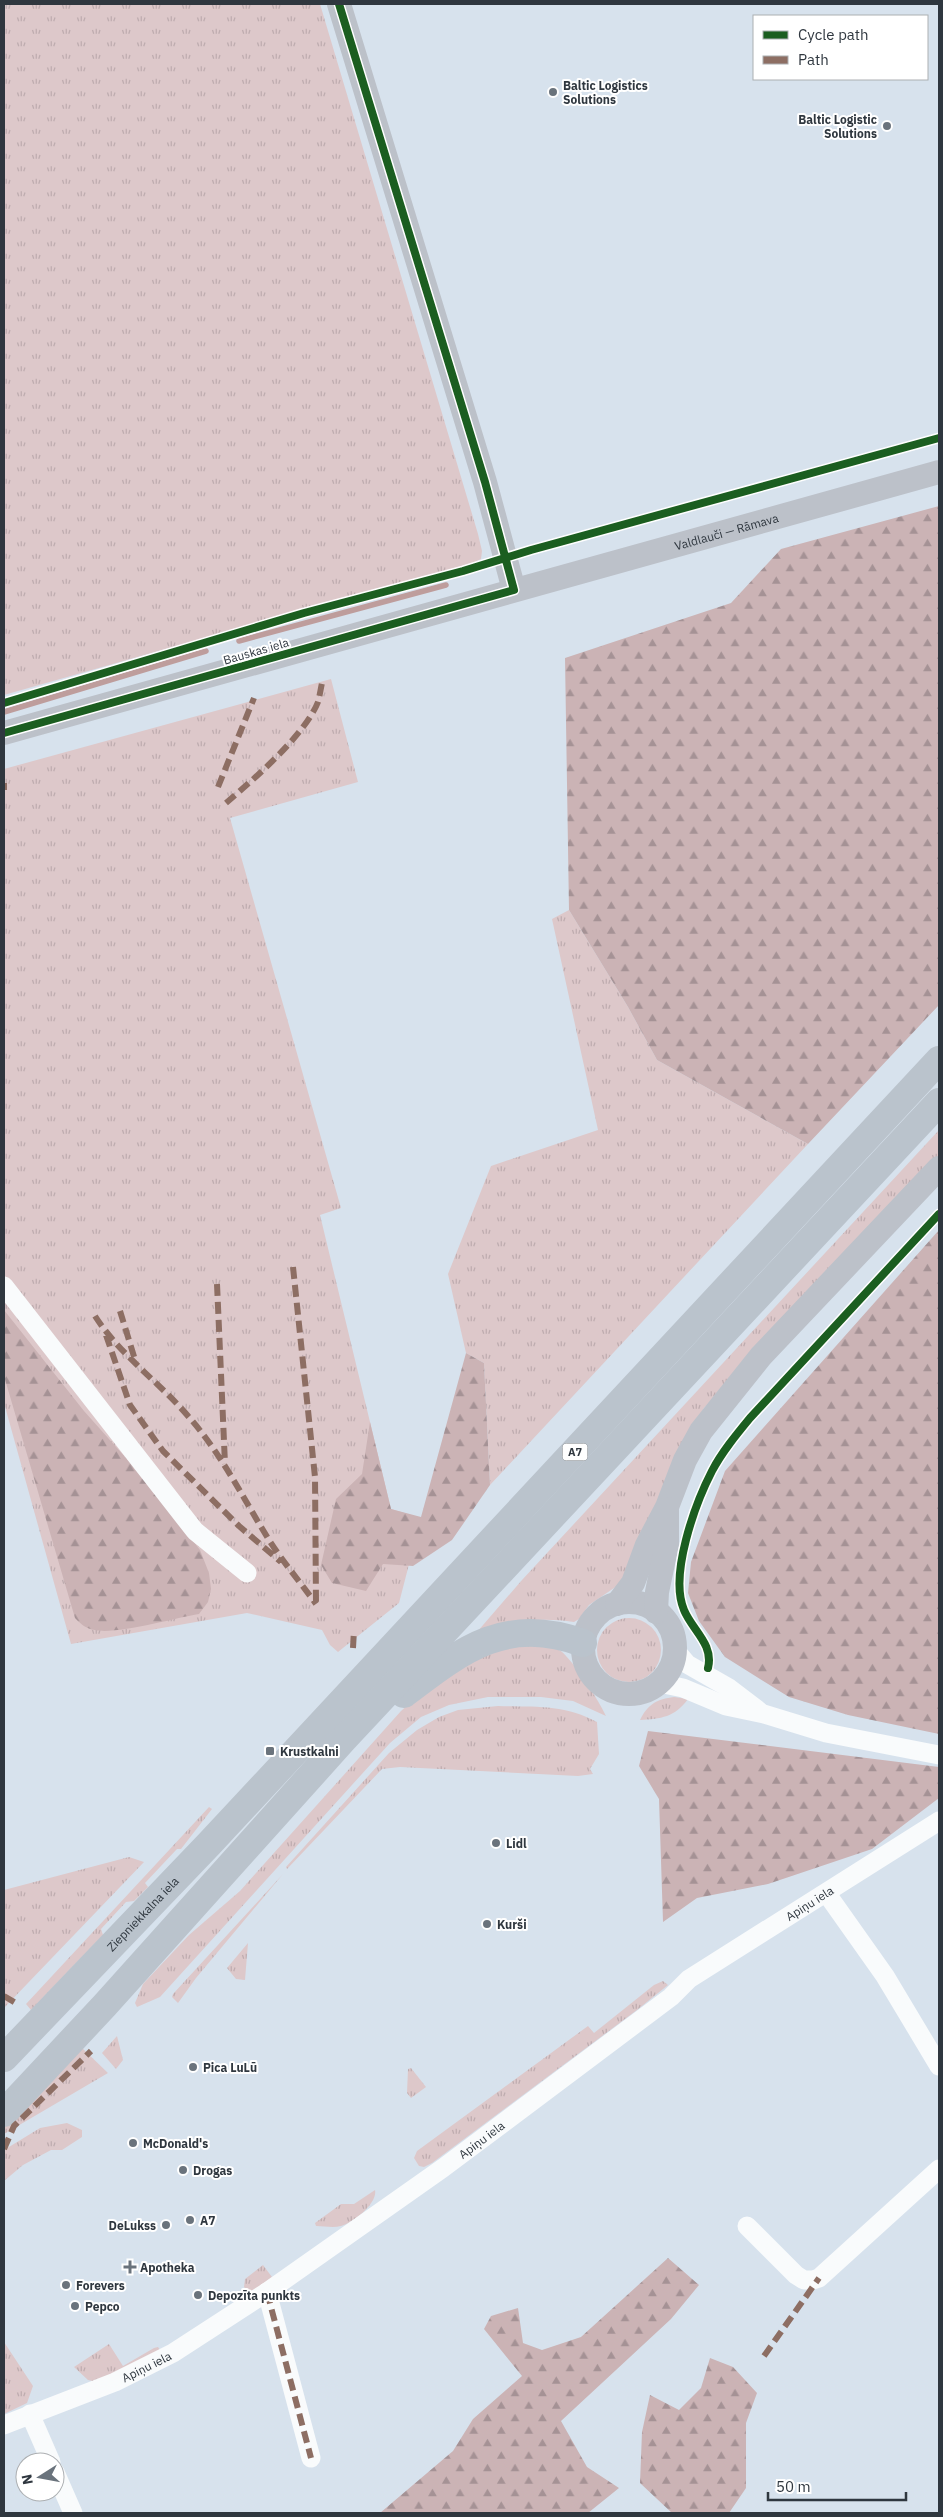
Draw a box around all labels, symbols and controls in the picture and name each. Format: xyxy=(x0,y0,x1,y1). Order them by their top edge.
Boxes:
legend xyxy=(753,15,928,80)
text: Cycle path xyxy=(798,25,869,44)
text: Path xyxy=(798,50,829,69)
place label: Baltic Logistics Solutions xyxy=(563,78,648,107)
marker: Baltic Logistics Solutions xyxy=(547,86,559,98)
place label: Baltic Logistic Solutions xyxy=(798,112,877,141)
marker: Baltic Logistic Solutions xyxy=(881,120,893,132)
street label: Valdlauči — Rāmava xyxy=(673,510,781,553)
street label: Bauskas iela xyxy=(221,634,291,668)
road number: A7 xyxy=(562,1444,588,1460)
place label: Krustkalni xyxy=(280,1744,339,1759)
marker: Krustkalni xyxy=(264,1745,276,1757)
place label: Lidl xyxy=(506,1836,527,1851)
marker: Lidl xyxy=(490,1837,502,1849)
street label: Ziepniekkalna iela xyxy=(103,1873,182,1954)
street label: Apiņu iela xyxy=(783,1882,836,1924)
place label: Kurši xyxy=(497,1917,527,1932)
marker: Kurši xyxy=(481,1918,493,1930)
place label: Pica LuLū xyxy=(203,2060,257,2075)
marker: Pica LuLū xyxy=(187,2061,199,2073)
street label: Apiņu iela xyxy=(455,2117,508,2161)
place label: McDonald's xyxy=(143,2136,208,2151)
marker: McDonald's xyxy=(127,2137,139,2149)
place label: Drogas xyxy=(193,2163,232,2178)
marker: Drogas xyxy=(177,2164,189,2176)
place label: A7 xyxy=(200,2213,215,2228)
marker: A7 xyxy=(184,2214,196,2226)
place label: DeLukss xyxy=(109,2218,156,2233)
marker: DeLukss xyxy=(160,2219,172,2231)
place label: Apotheka xyxy=(140,2260,195,2275)
marker: Apotheka xyxy=(124,2261,136,2273)
place label: Forevers xyxy=(76,2278,125,2293)
marker: Forevers xyxy=(60,2279,72,2291)
place label: Depozīta punkts xyxy=(208,2288,300,2303)
marker: Depozīta punkts xyxy=(192,2289,204,2301)
place label: Pepco xyxy=(85,2299,120,2314)
marker: Pepco xyxy=(69,2300,81,2312)
street label: Apiņu iela xyxy=(119,2347,174,2385)
north arrow xyxy=(15,2452,65,2502)
scale bar xyxy=(768,2470,906,2502)
text: N xyxy=(17,2473,37,2486)
text: 50 m xyxy=(776,2477,811,2496)

